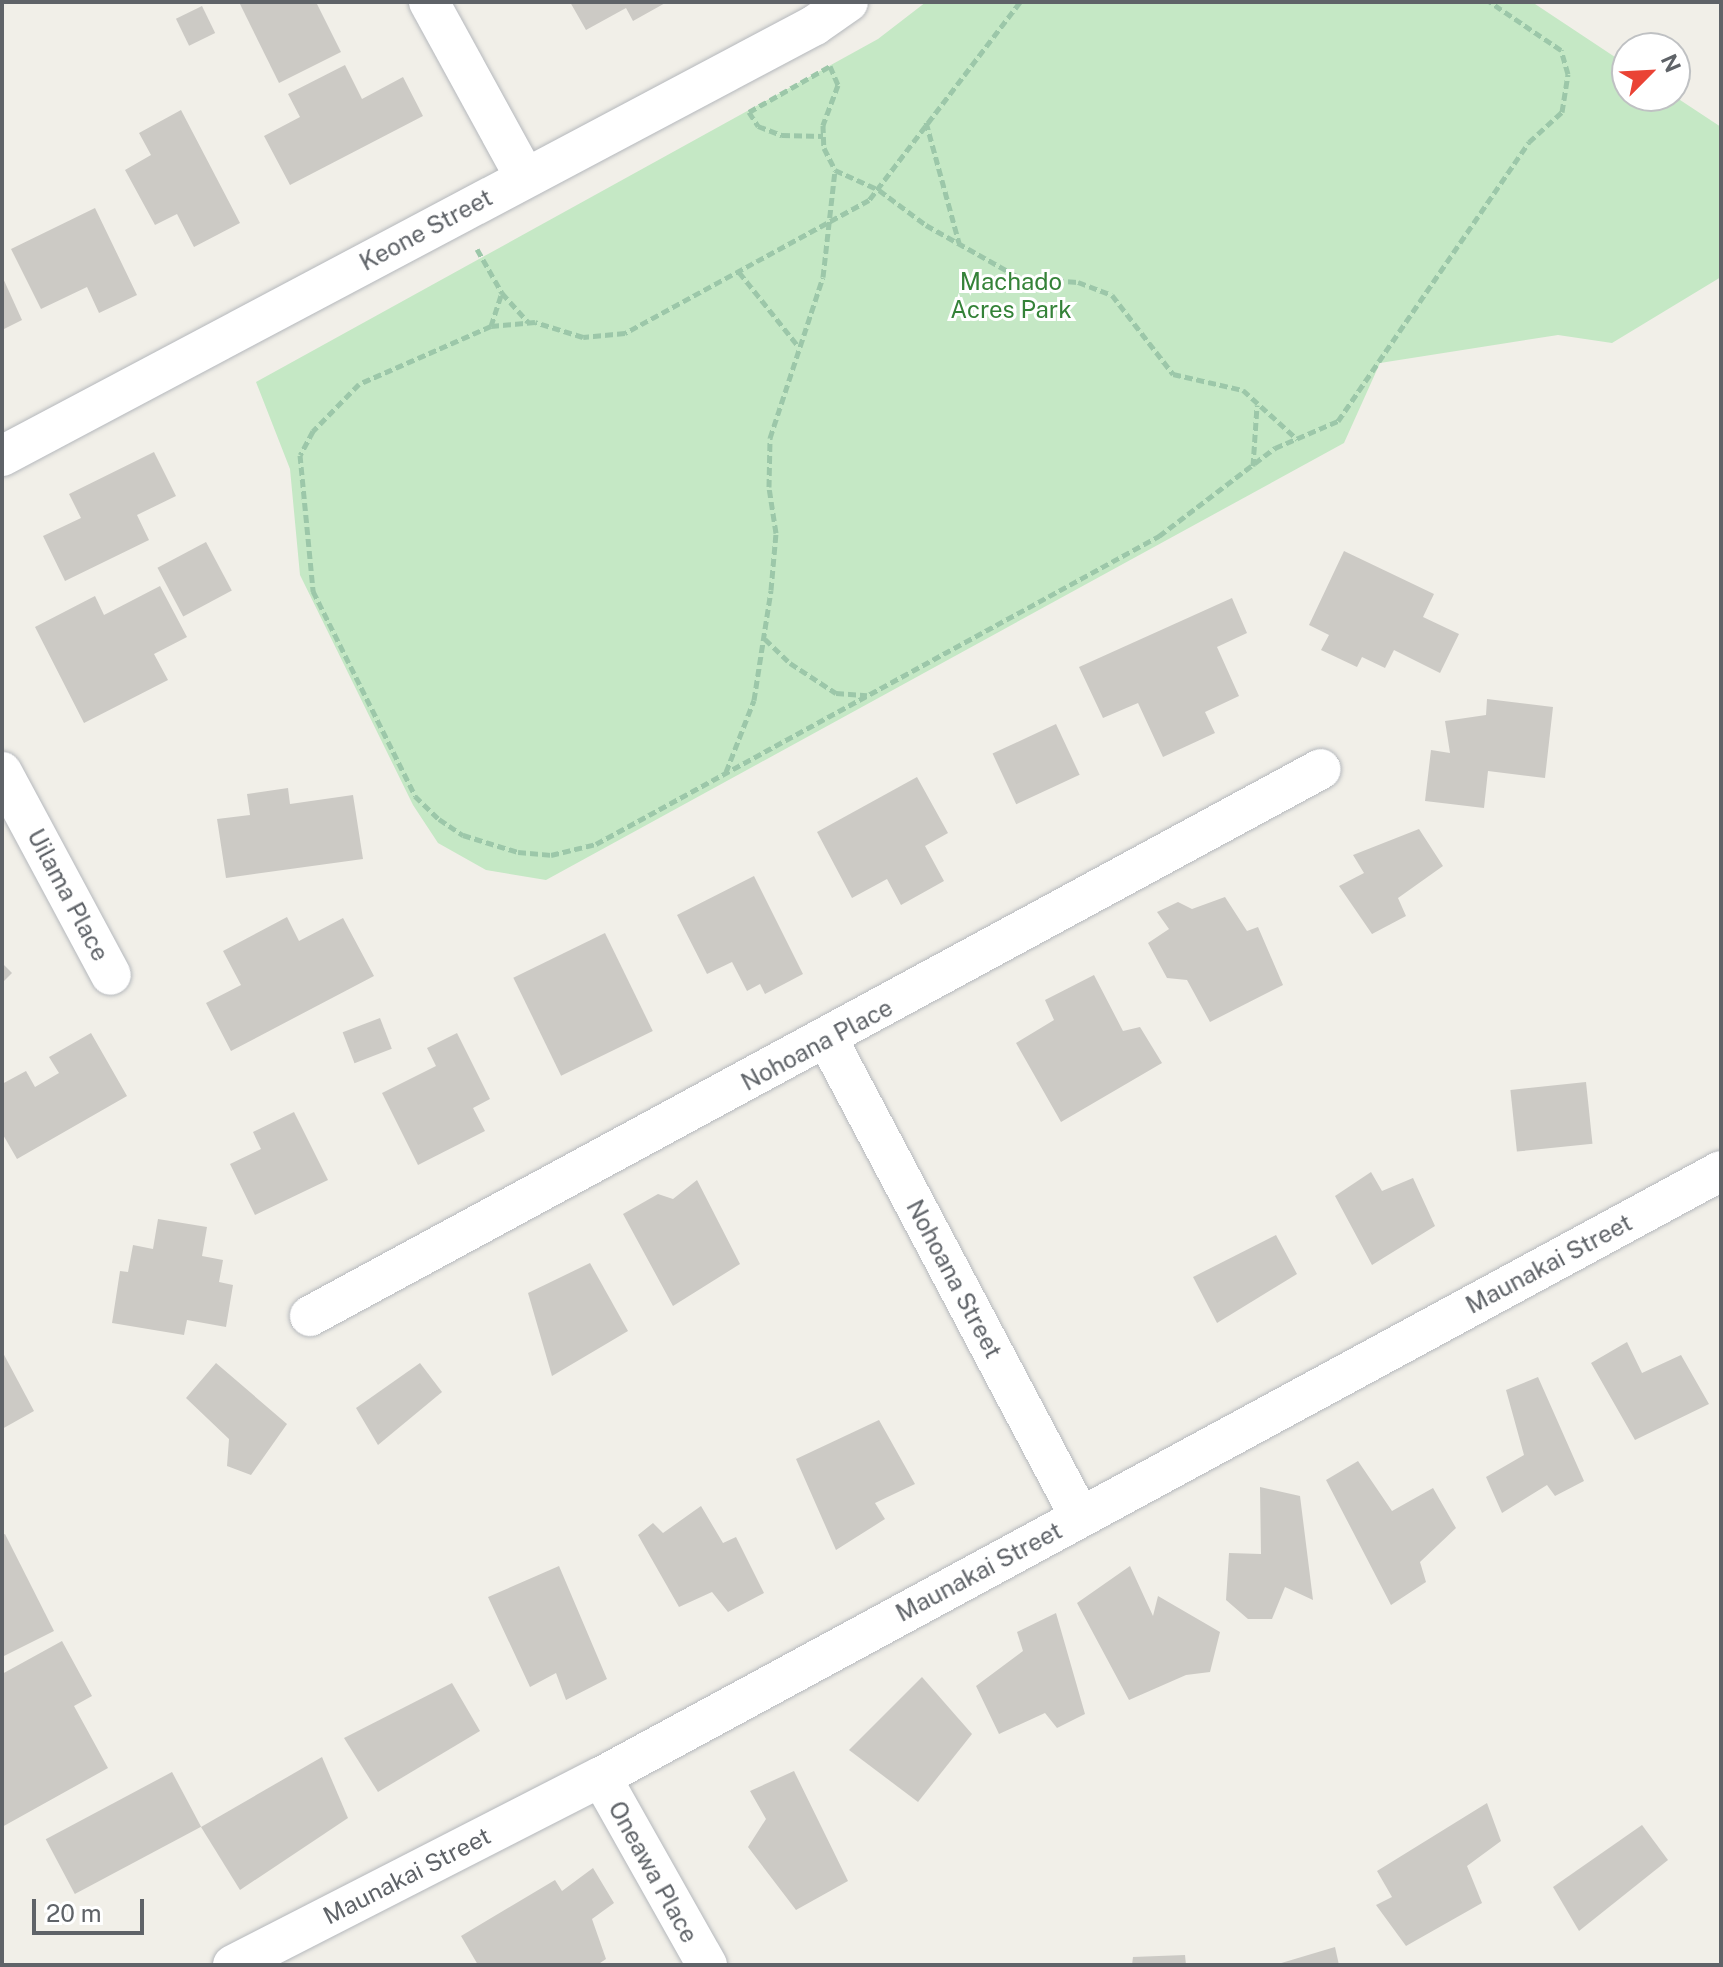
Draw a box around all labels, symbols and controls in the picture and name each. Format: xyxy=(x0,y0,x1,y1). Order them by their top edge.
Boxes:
north arrow xyxy=(1611,32,1691,112)
text: N xyxy=(1656,50,1686,76)
street label: Keone Street xyxy=(355,183,497,277)
park label: Machado Acres Park xyxy=(950,268,1072,324)
street label: Uilama Place xyxy=(21,824,115,966)
street label: Nohoana Place xyxy=(736,993,898,1097)
street label: Nohoana Street xyxy=(900,1195,1008,1363)
street label: Maunakai Street xyxy=(1461,1208,1637,1320)
street label: Maunakai Street xyxy=(891,1516,1067,1628)
street label: Oneawa Place xyxy=(602,1796,704,1948)
street label: Maunakai Street xyxy=(319,1821,495,1931)
scale bar xyxy=(36,1883,148,1933)
text: 20 m xyxy=(46,1899,102,1927)

